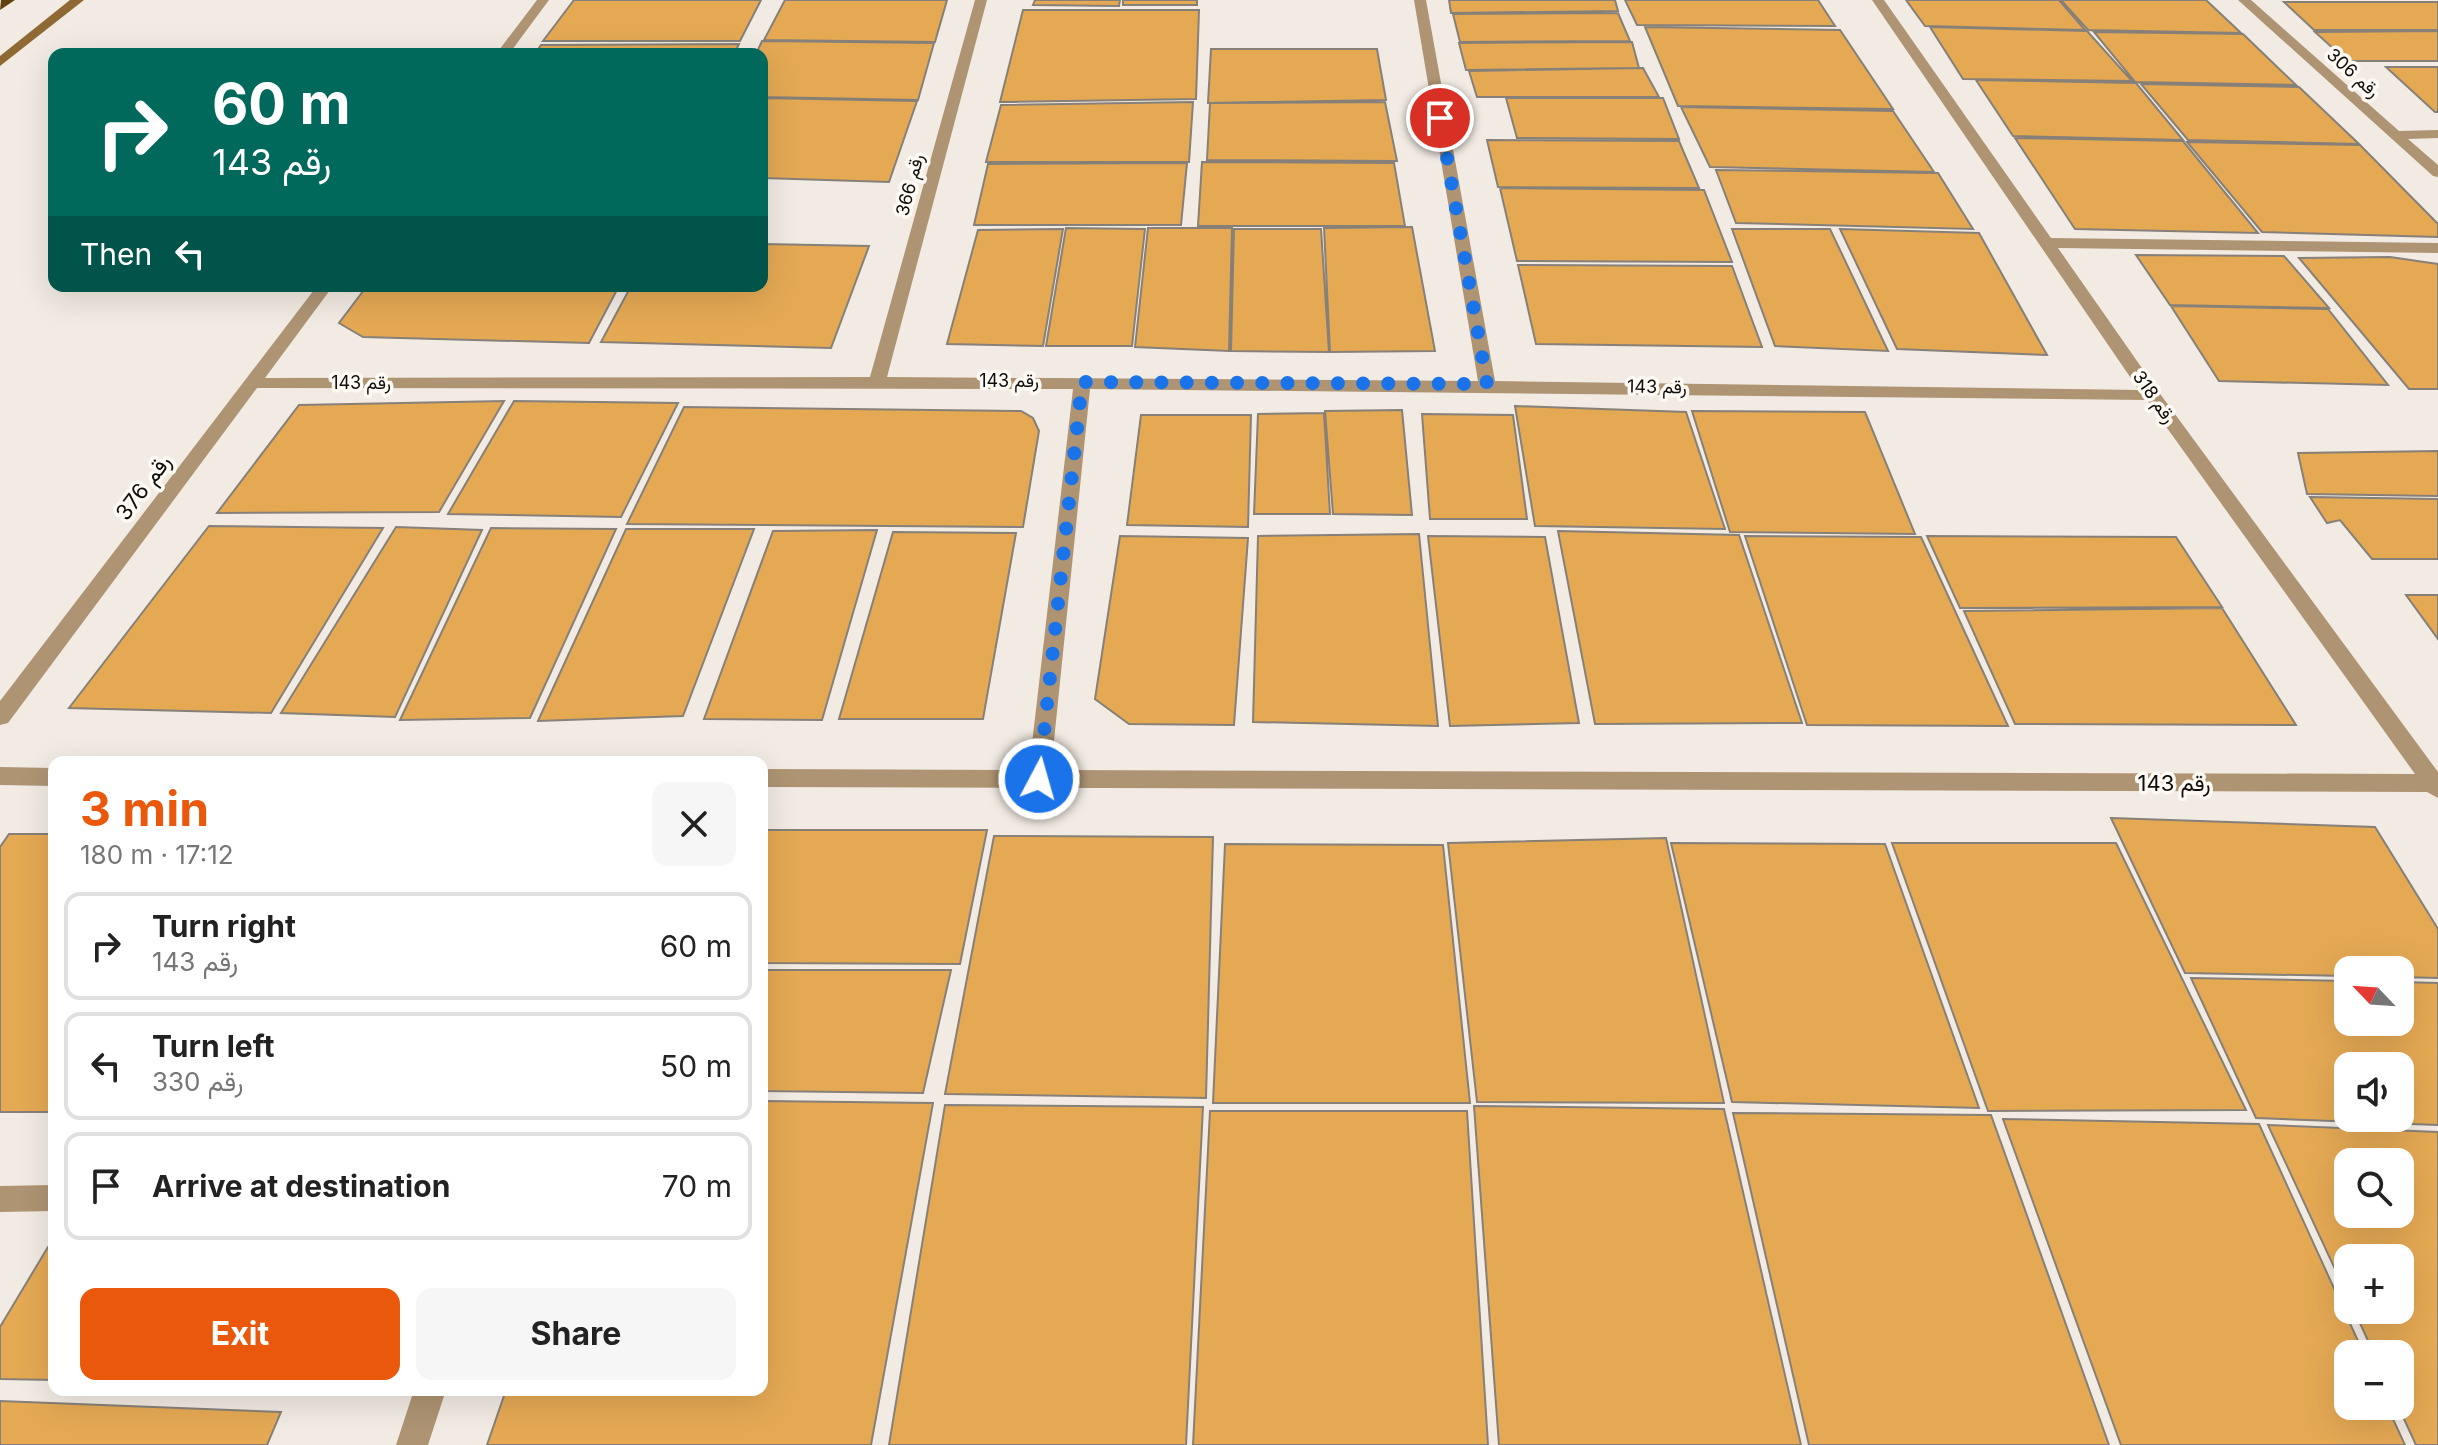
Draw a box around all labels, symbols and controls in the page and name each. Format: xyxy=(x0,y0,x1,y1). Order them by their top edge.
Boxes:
street label: رقم 306 xyxy=(2321,44,2384,103)
text: 60 m xyxy=(212,70,351,138)
icon: right xyxy=(80,80,184,184)
pin xyxy=(1406,84,1474,152)
icon: arrive xyxy=(1418,96,1462,140)
text: رقم 143 xyxy=(212,140,331,184)
street label: رقم 366 xyxy=(891,152,930,219)
icon: left xyxy=(168,232,212,276)
text: Then xyxy=(80,236,152,272)
street label: رقم 318 xyxy=(2127,366,2180,428)
street label: رقم 143 xyxy=(979,370,1039,393)
street label: رقم 143 xyxy=(331,372,391,395)
street label: رقم 143 xyxy=(1627,375,1687,400)
street label: رقم 376 xyxy=(110,449,178,526)
position arrow xyxy=(997,737,1081,821)
street label: رقم 143 xyxy=(2138,770,2210,798)
text: 3 min xyxy=(80,779,209,838)
button: close xyxy=(652,782,736,866)
text: 180 m · 17:12 xyxy=(80,839,234,870)
text: Turn right xyxy=(152,908,296,944)
icon: right xyxy=(84,924,128,968)
text: 60 m xyxy=(660,928,732,964)
text: رقم 143 xyxy=(152,946,238,977)
north arrow xyxy=(2334,956,2414,1036)
map controls xyxy=(2334,956,2414,1420)
text: Turn left xyxy=(152,1028,274,1064)
icon: left xyxy=(84,1044,128,1088)
text: 50 m xyxy=(660,1048,732,1084)
button: sound xyxy=(2334,1052,2414,1132)
text: رقم 330 xyxy=(152,1066,243,1097)
button: search xyxy=(2334,1148,2414,1228)
icon: arrive xyxy=(84,1164,128,1208)
text: Arrive at destination xyxy=(152,1168,450,1204)
text: 70 m xyxy=(662,1168,732,1204)
button: + xyxy=(2334,1244,2414,1324)
button: Exit xyxy=(80,1288,400,1380)
button: Share xyxy=(416,1288,736,1380)
button: − xyxy=(2334,1340,2414,1420)

